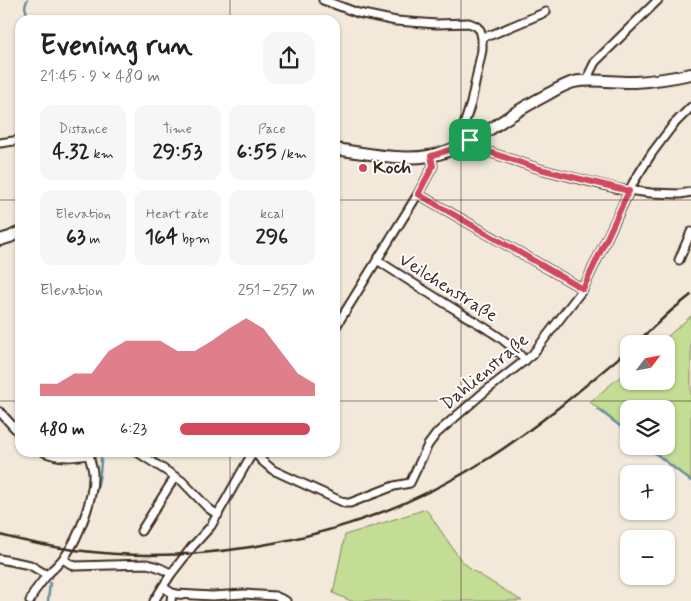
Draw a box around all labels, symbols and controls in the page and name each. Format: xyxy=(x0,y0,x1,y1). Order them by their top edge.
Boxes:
text: Evening run xyxy=(40,28,193,65)
button: share xyxy=(263,32,315,84)
text: 21:45 · 9 × 480 m xyxy=(40,66,160,87)
pin xyxy=(449,119,491,161)
text: Distance xyxy=(59,120,108,138)
text: Time xyxy=(163,120,192,138)
text: Pace xyxy=(258,120,286,138)
icon: arrive xyxy=(456,126,484,154)
text: 4.32 xyxy=(52,138,90,166)
text: 29:53 xyxy=(153,138,202,166)
text: 6:55 xyxy=(237,138,277,166)
text: km xyxy=(90,145,114,163)
text: /km xyxy=(277,145,307,163)
place label: Koch xyxy=(373,156,411,180)
marker: Koch xyxy=(357,162,369,174)
text: Elevation xyxy=(56,205,111,223)
text: Heart rate xyxy=(146,205,209,223)
text: kcal xyxy=(260,205,284,223)
text: 63 xyxy=(66,223,86,251)
text: 164 xyxy=(145,223,178,251)
text: 296 xyxy=(255,223,288,251)
text: m xyxy=(86,230,100,248)
text: bpm xyxy=(178,230,210,248)
street label: Veilchenstraße xyxy=(394,248,502,328)
text: Elevation xyxy=(40,280,103,301)
text: 251–257 m xyxy=(238,280,315,301)
street label: Dahlienstraße xyxy=(436,328,534,416)
north arrow xyxy=(620,335,675,390)
map controls xyxy=(620,335,675,585)
button: layers xyxy=(620,400,675,455)
text: 480 m xyxy=(40,419,85,440)
text: 6:23 xyxy=(120,419,147,440)
button: + xyxy=(620,465,675,520)
button: − xyxy=(620,530,675,585)

